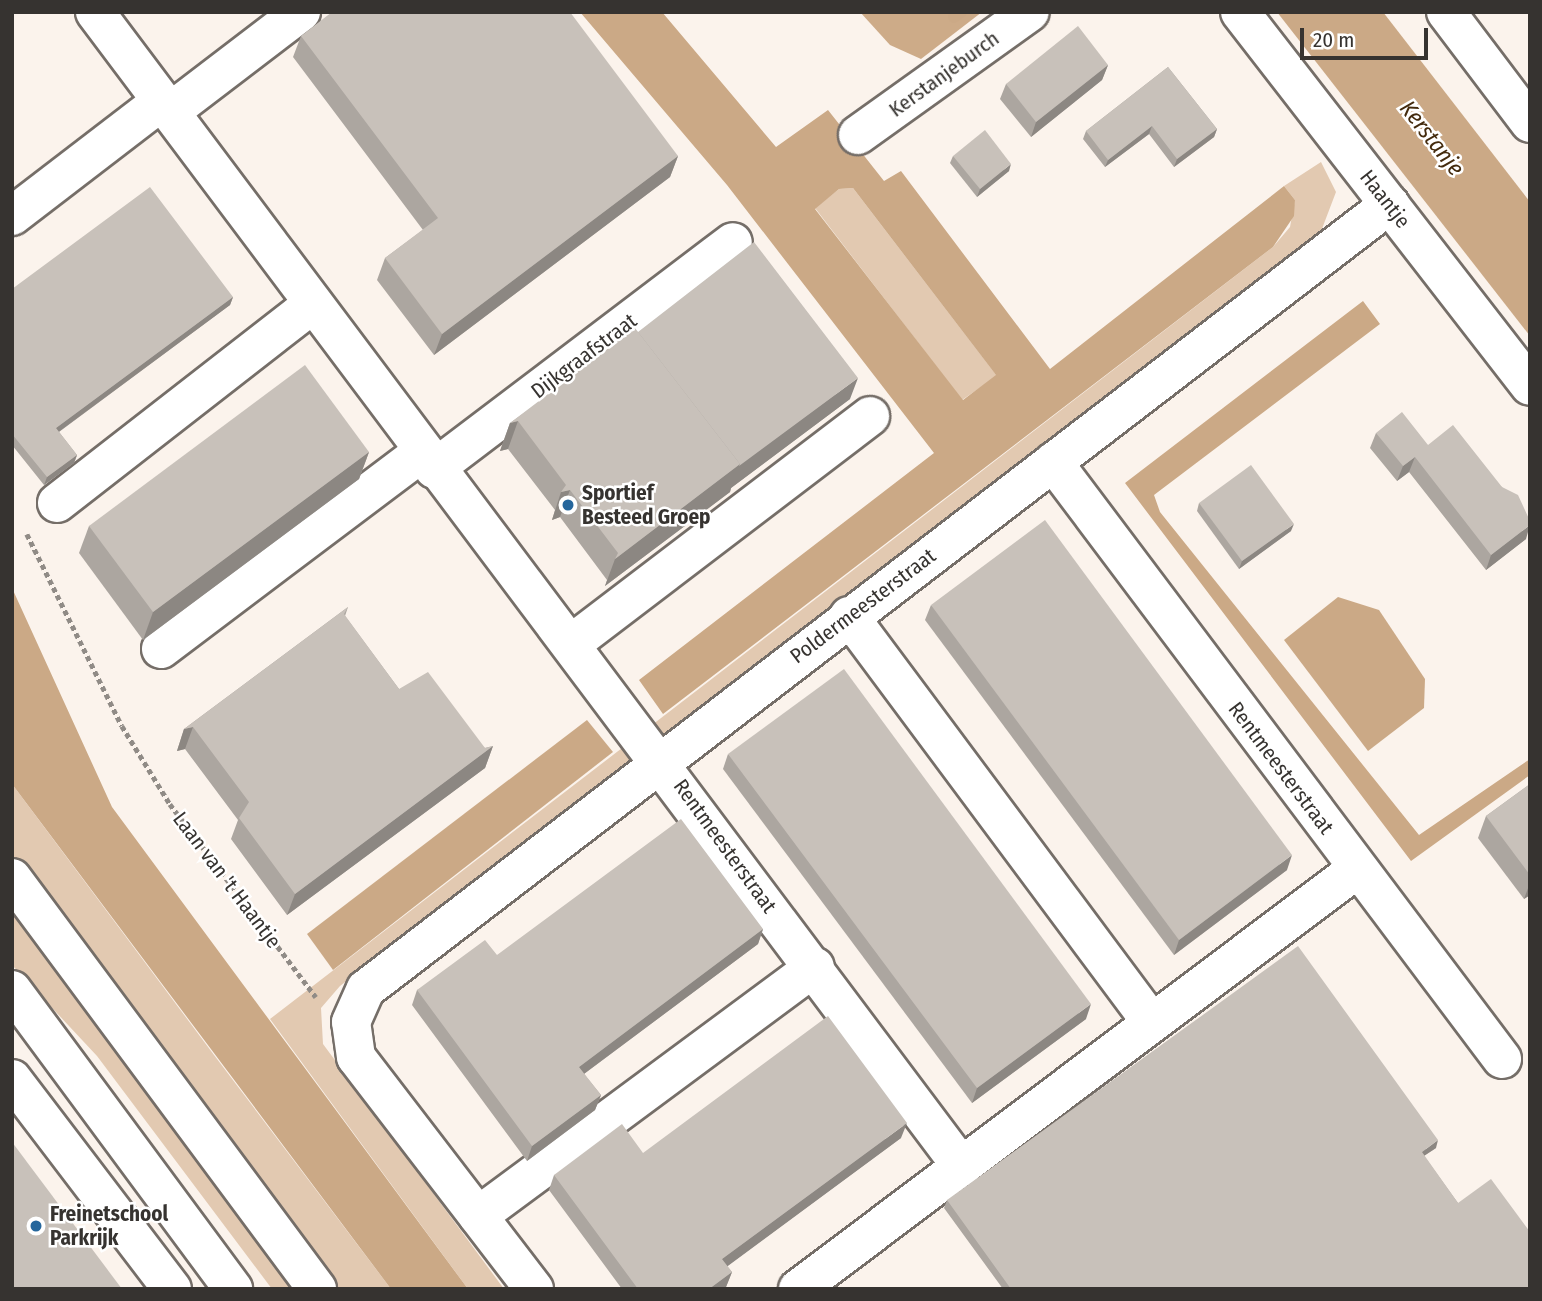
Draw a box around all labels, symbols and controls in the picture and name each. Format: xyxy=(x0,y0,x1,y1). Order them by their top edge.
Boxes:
scale bar xyxy=(1304,14,1432,58)
street label: Kerstanjeburch xyxy=(884,26,1004,122)
text: 20 m xyxy=(1313,27,1354,53)
water label: Kerstanje xyxy=(1394,95,1470,181)
street label: Haantje xyxy=(1355,165,1415,233)
street label: Dijkgraafstraat xyxy=(526,308,642,404)
place label: Sportief Besteed Groep xyxy=(582,480,710,530)
marker: Sportief Besteed Groep xyxy=(560,497,576,513)
street label: Poldermeesterstraat xyxy=(785,543,941,669)
street label: Rentmeesterstraat xyxy=(1223,697,1339,839)
street label: Rentmeesterstraat xyxy=(668,774,782,918)
street label: Laan van 't Haantje xyxy=(168,807,286,953)
place label: Freinetschool Parkrijk xyxy=(50,1201,168,1251)
marker: Freinetschool Parkrijk xyxy=(28,1218,44,1234)

